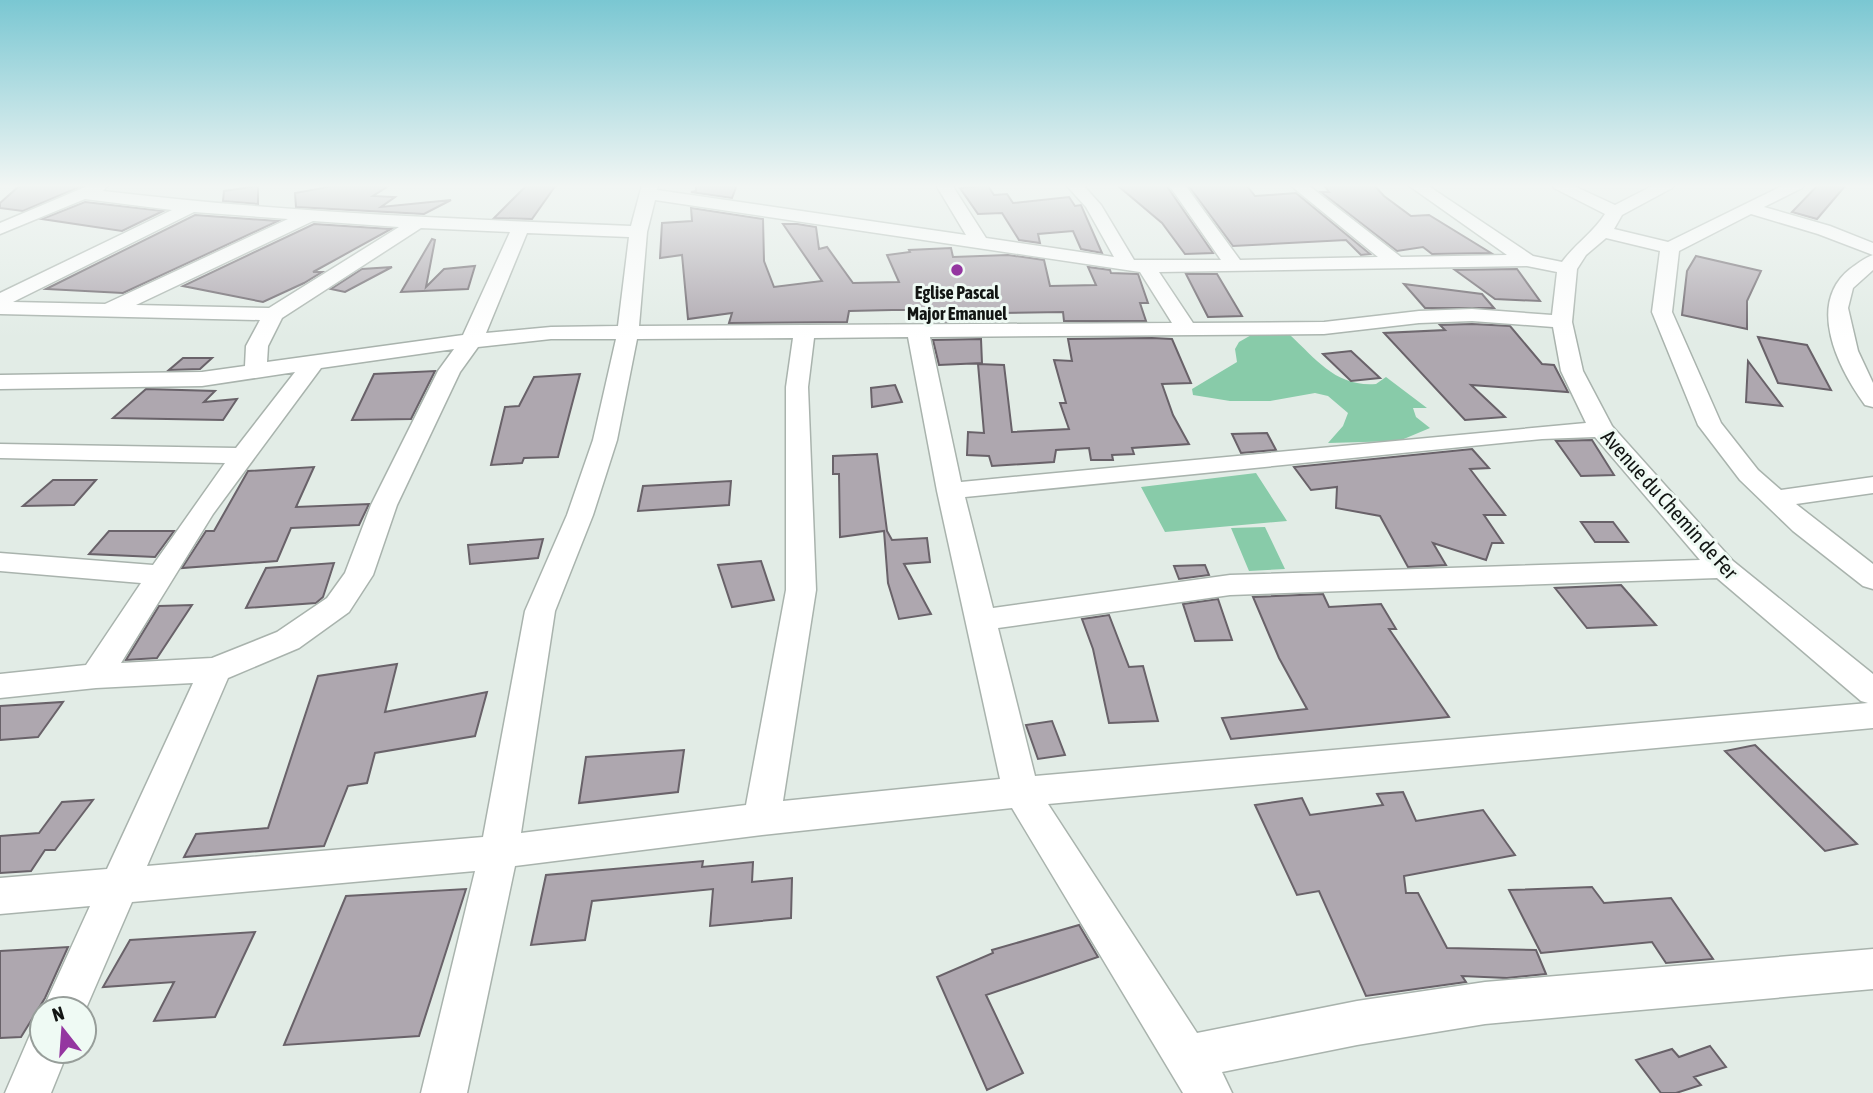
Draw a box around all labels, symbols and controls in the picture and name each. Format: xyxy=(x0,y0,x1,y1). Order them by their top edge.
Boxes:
marker: Eglise Pascal Major Emanuel xyxy=(949,262,965,278)
place label: Eglise Pascal Major Emanuel xyxy=(907,282,1007,324)
street label: Avenue du Chemin de Fer xyxy=(1597,425,1744,584)
north arrow xyxy=(28,995,98,1065)
text: N xyxy=(49,1002,67,1026)

